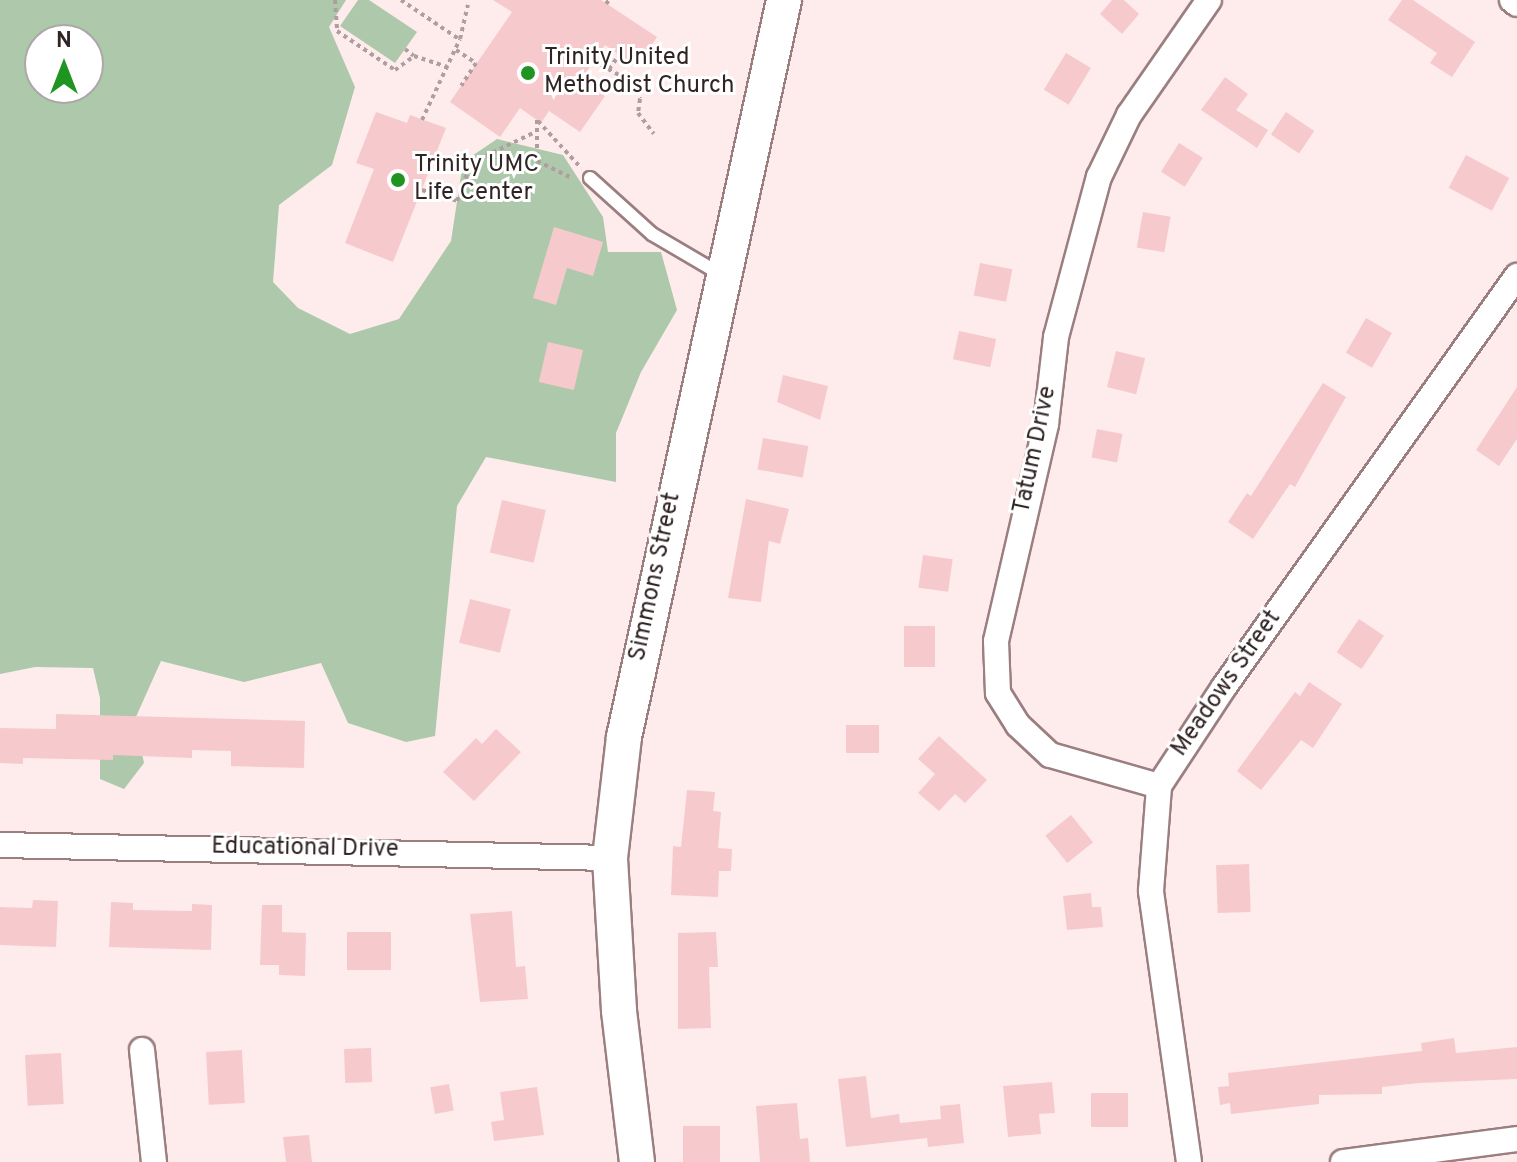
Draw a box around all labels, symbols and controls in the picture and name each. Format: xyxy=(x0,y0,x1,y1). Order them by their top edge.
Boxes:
north arrow xyxy=(24,24,104,104)
text: N xyxy=(56,28,72,55)
place label: Trinity United Methodist Church xyxy=(544,45,735,101)
marker: Trinity United Methodist Church xyxy=(519,64,537,82)
place label: Trinity UMC Life Center xyxy=(414,152,539,208)
marker: Trinity UMC Life Center xyxy=(389,171,407,189)
street label: Tatum Drive xyxy=(1008,384,1064,516)
street label: Simmons Street xyxy=(624,490,688,664)
street label: Meadows Street xyxy=(1166,605,1288,763)
street label: Educational Drive xyxy=(211,833,399,865)

